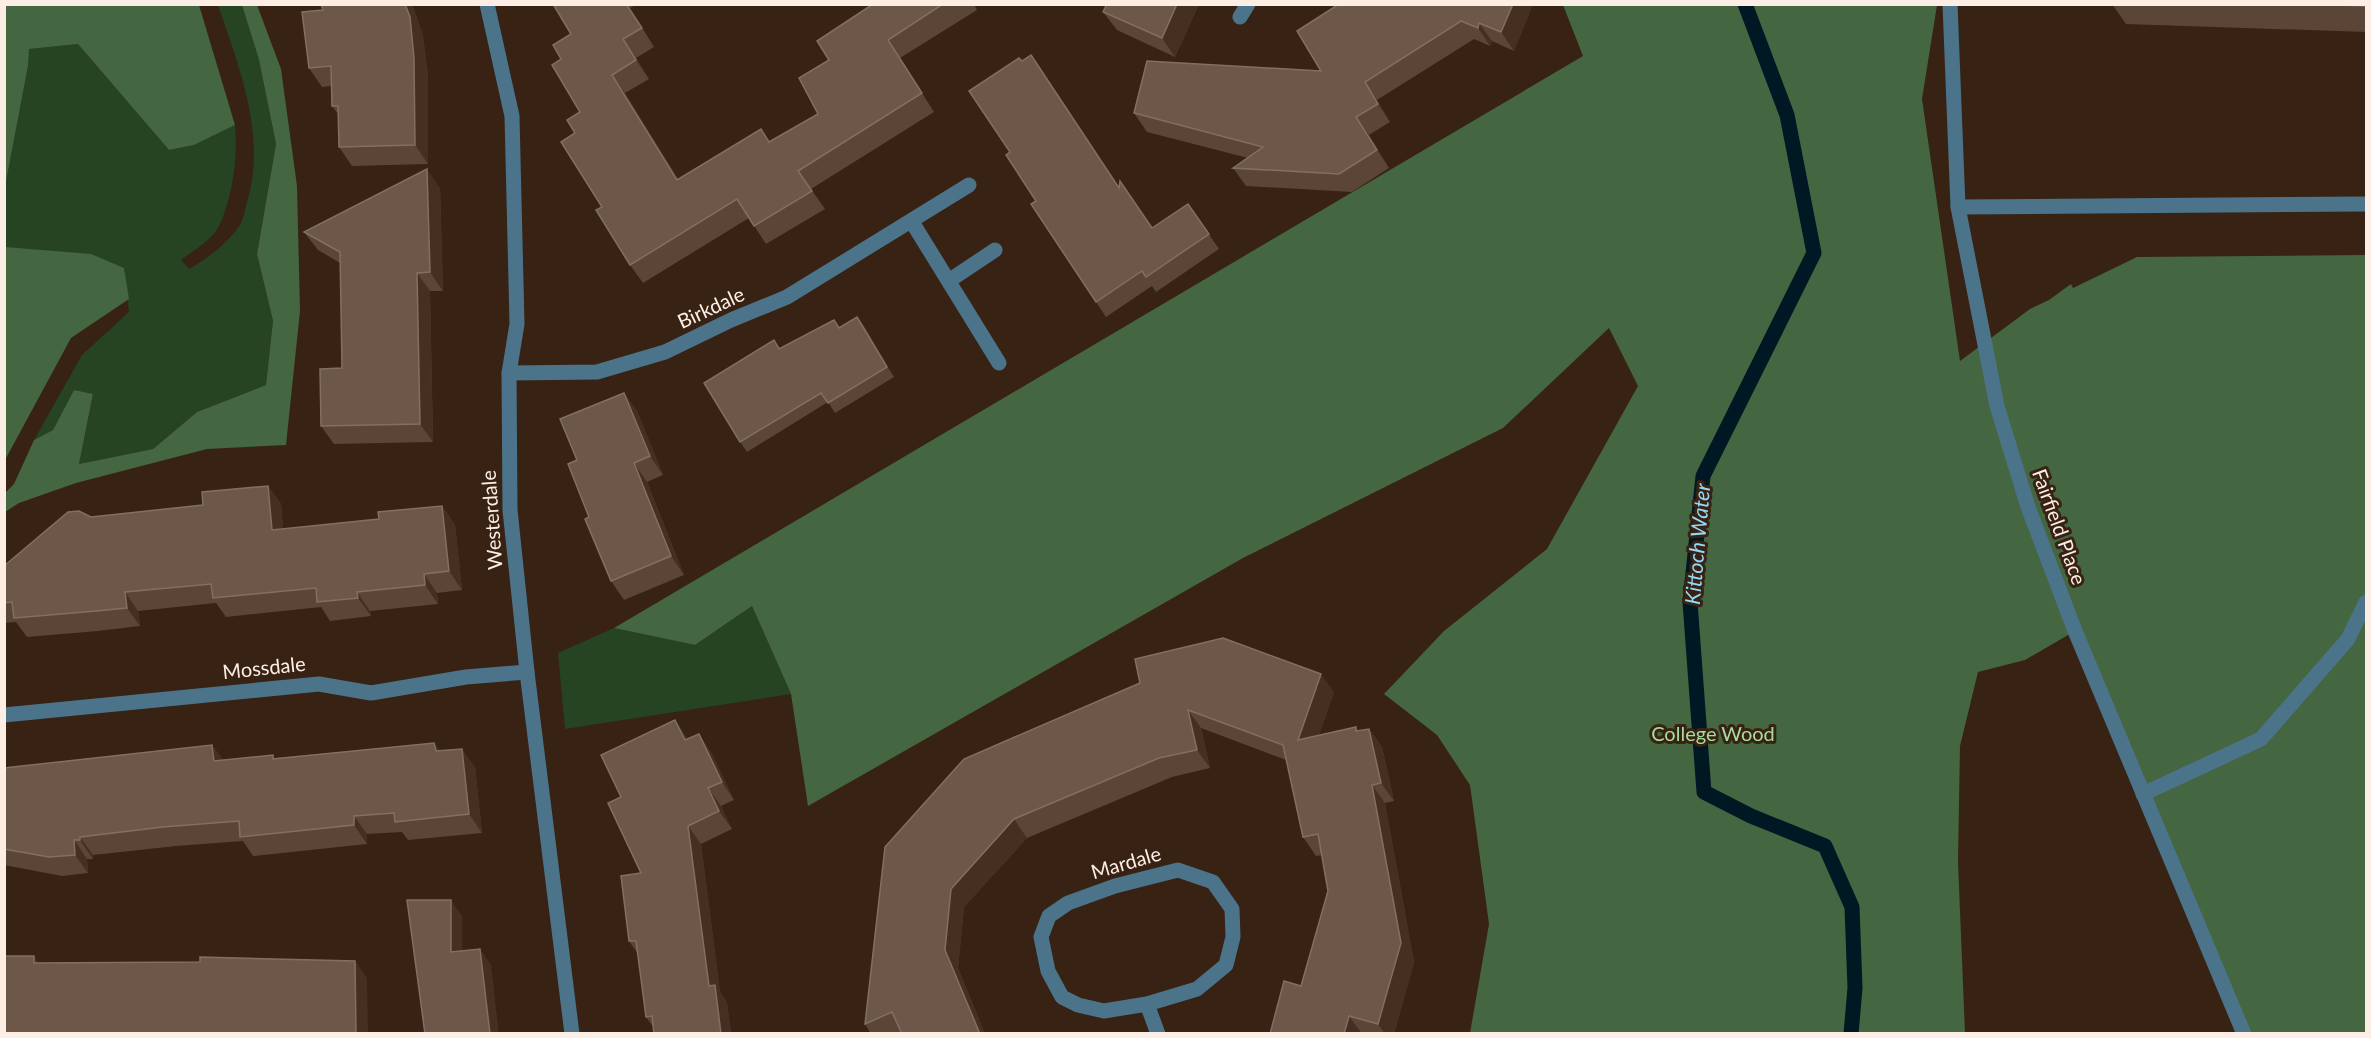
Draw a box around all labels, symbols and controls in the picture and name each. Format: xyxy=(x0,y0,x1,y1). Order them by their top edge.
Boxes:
street label: Birkdale xyxy=(673,281,748,333)
street label: Fairfield Place xyxy=(2028,465,2092,588)
street label: Westerdale xyxy=(476,469,506,571)
water label: Kittoch Water xyxy=(1679,481,1714,606)
street label: Mossdale xyxy=(221,651,307,683)
park label: College Wood xyxy=(1651,721,1775,745)
street label: Mardale xyxy=(1088,841,1163,883)

